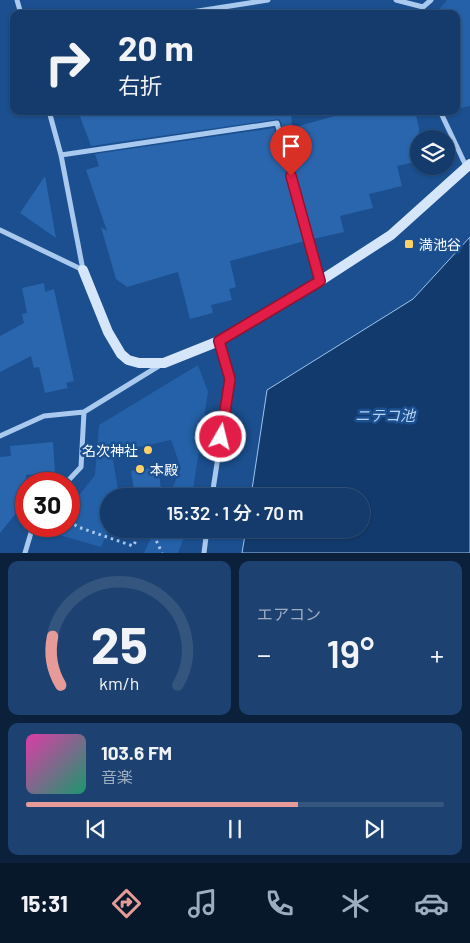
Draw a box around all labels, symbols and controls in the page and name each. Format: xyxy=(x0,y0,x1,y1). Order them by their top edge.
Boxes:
text: 20 m xyxy=(118,26,194,68)
icon: right xyxy=(35,30,100,95)
text: 右折 xyxy=(118,72,162,98)
pin xyxy=(270,125,312,176)
map controls xyxy=(410,130,455,175)
button: layers xyxy=(410,130,455,175)
icon: arrive xyxy=(277,132,305,160)
place label: 満池谷 xyxy=(419,236,461,253)
marker: 満池谷 xyxy=(403,238,415,250)
water label: ニテコ池 xyxy=(355,406,417,424)
position arrow xyxy=(194,410,246,462)
place label: 名次神社 xyxy=(82,442,138,459)
marker: 名次神社 xyxy=(142,444,154,456)
place label: 本殿 xyxy=(150,461,178,478)
marker: 本殿 xyxy=(134,463,146,475)
speed limit sign: 30 xyxy=(15,472,80,537)
text: 15:32 · 1 分 · 70 m xyxy=(167,501,304,524)
text: エアコン xyxy=(257,604,321,623)
text: 25 xyxy=(91,612,148,674)
text: 19° xyxy=(327,630,374,676)
text: − xyxy=(257,637,271,671)
text: + xyxy=(430,637,444,671)
text: km/h xyxy=(99,672,140,694)
text: 103.6 FM xyxy=(101,741,172,764)
text: 音楽 xyxy=(101,767,133,786)
icon: previous xyxy=(82,815,110,843)
icon: pause xyxy=(221,815,249,843)
icon: next xyxy=(360,815,388,843)
icon: directions xyxy=(109,886,144,921)
icon: music xyxy=(185,886,220,921)
icon: phone xyxy=(262,886,297,921)
icon: climate xyxy=(338,886,373,921)
icon: car xyxy=(414,886,449,921)
text: 15:31 xyxy=(21,890,68,916)

